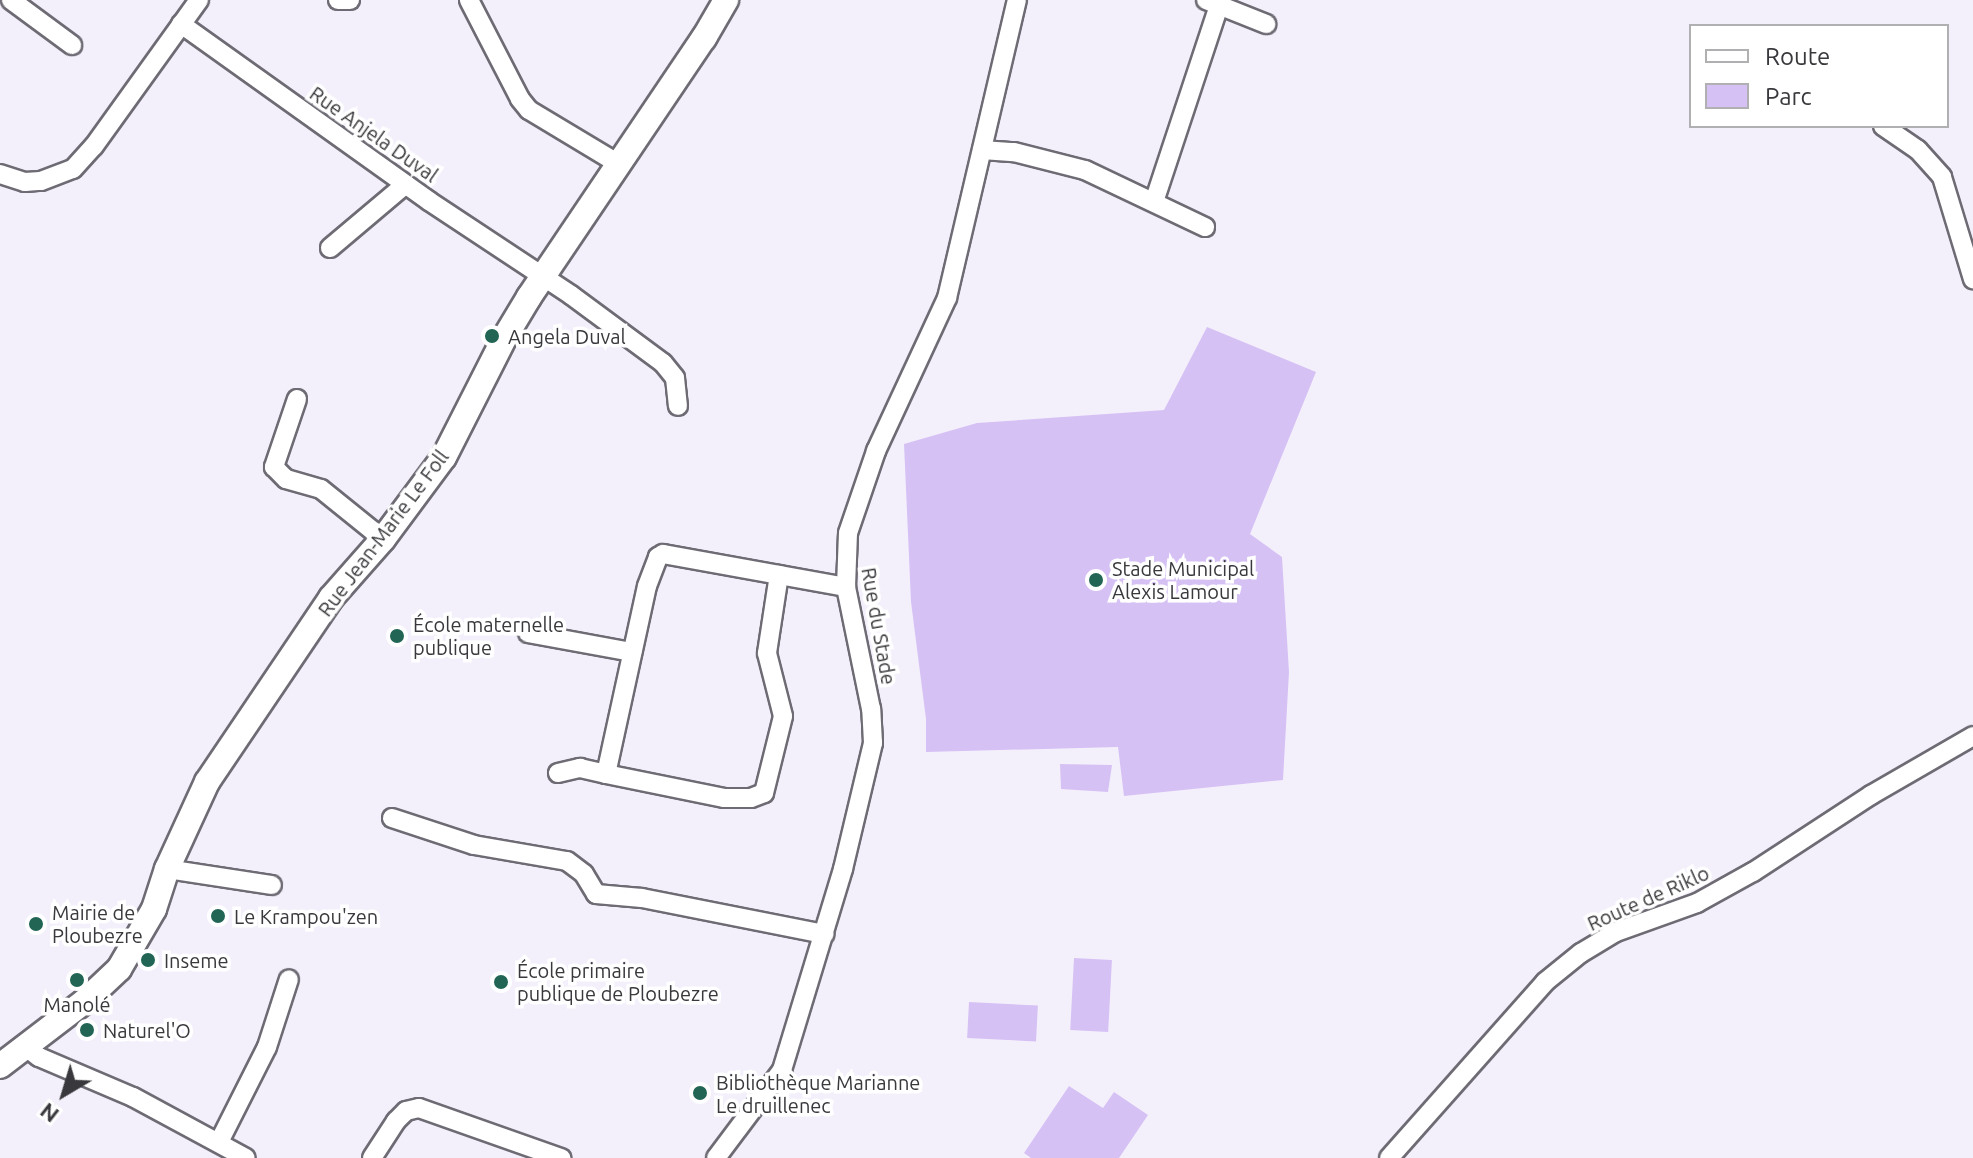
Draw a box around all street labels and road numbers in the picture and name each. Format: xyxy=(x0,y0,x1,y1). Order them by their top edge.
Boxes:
street label: Rue Anjela Duval xyxy=(305,81,443,187)
street label: Rue Jean-Marie Le Foll xyxy=(313,445,453,621)
street label: Rue du Stade xyxy=(857,566,901,686)
street label: Route de Riklo xyxy=(1583,860,1713,936)

